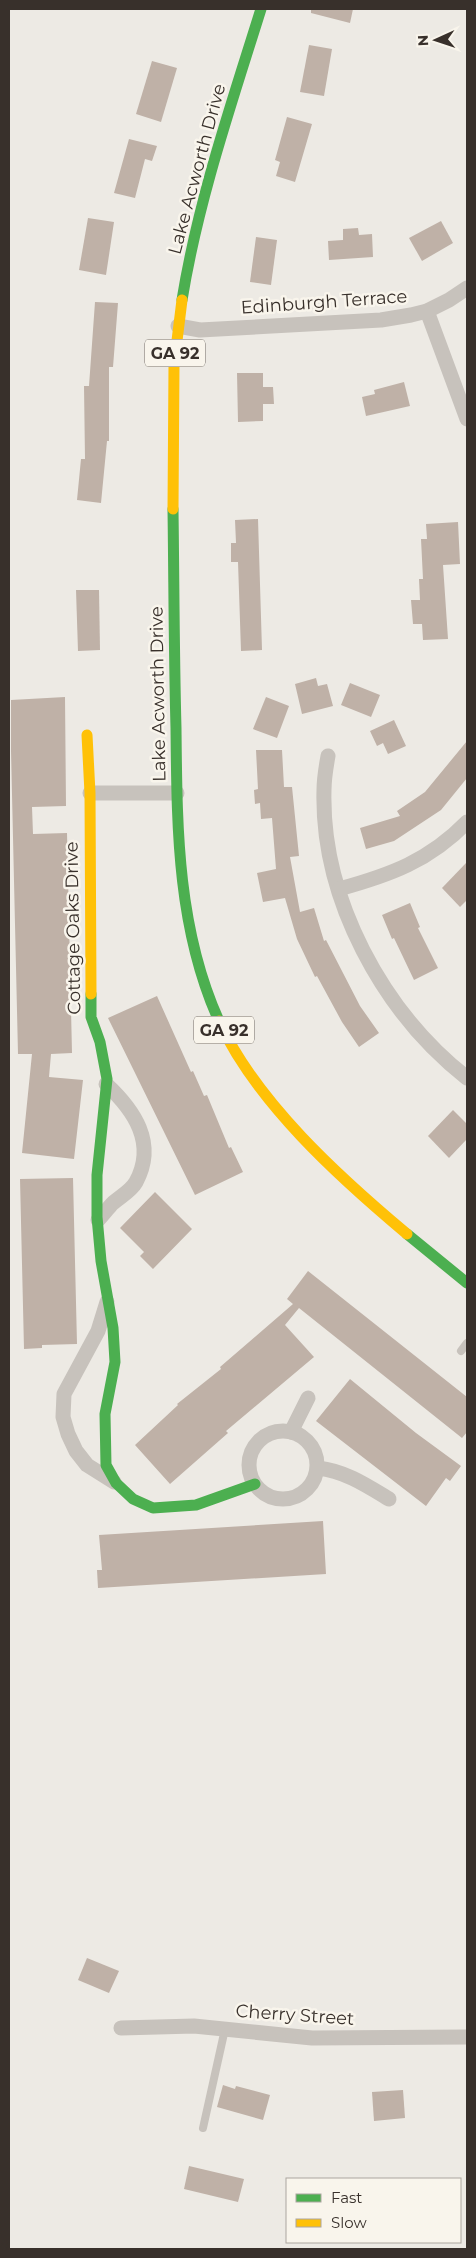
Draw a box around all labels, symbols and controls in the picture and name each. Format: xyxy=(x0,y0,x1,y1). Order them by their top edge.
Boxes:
north arrow xyxy=(411,15,461,65)
text: N xyxy=(414,35,432,47)
street label: Lake Acworth Drive xyxy=(164,81,230,257)
street label: Edinburgh Terrace xyxy=(240,285,408,319)
road number: GA 92 xyxy=(145,339,205,366)
street label: Lake Acworth Drive xyxy=(145,606,171,782)
street label: Cottage Oaks Drive xyxy=(60,841,86,1015)
road number: GA 92 xyxy=(194,1016,254,1044)
street label: Cherry Street xyxy=(235,2000,355,2030)
legend xyxy=(286,2178,461,2243)
text: Fast xyxy=(331,2188,362,2207)
text: Slow xyxy=(331,2213,367,2232)

